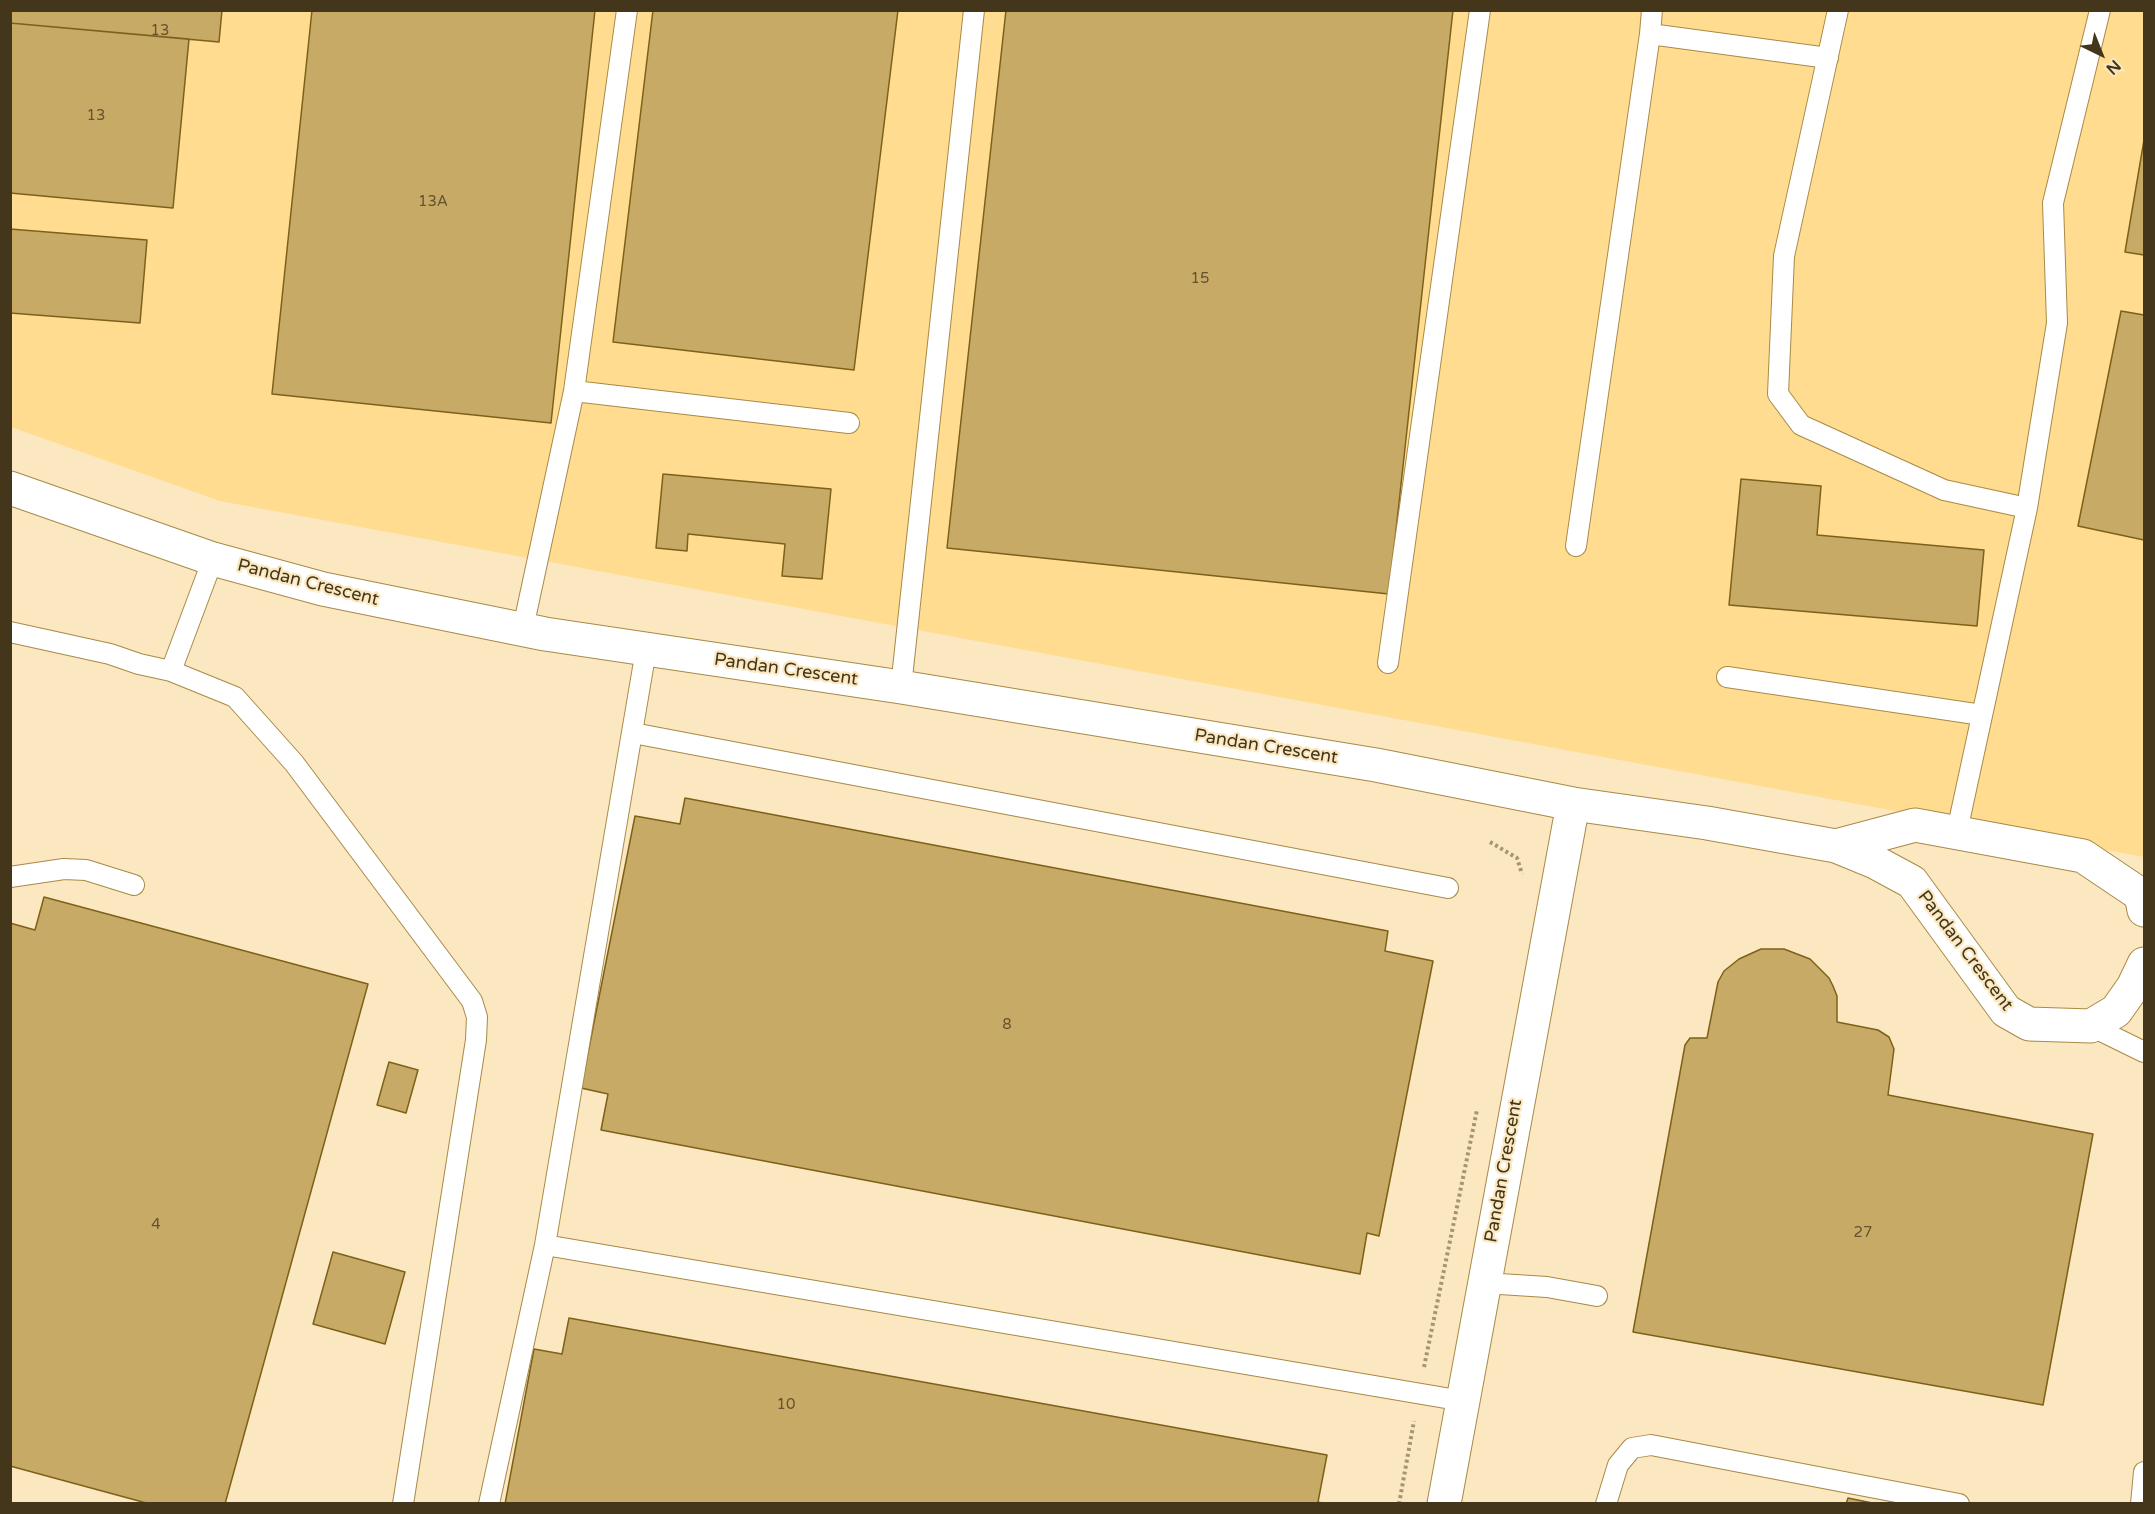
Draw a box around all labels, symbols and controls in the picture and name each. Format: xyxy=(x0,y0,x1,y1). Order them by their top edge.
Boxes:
house number: 13 xyxy=(151,22,169,40)
north arrow xyxy=(2071,24,2131,84)
text: N xyxy=(2102,55,2125,79)
house number: 13 xyxy=(87,107,105,125)
house number: 13A xyxy=(418,193,448,211)
house number: 15 xyxy=(1191,270,1209,288)
street label: Pandan Crescent xyxy=(235,555,381,611)
street label: Pandan Crescent xyxy=(713,649,859,691)
street label: Pandan Crescent xyxy=(1193,725,1339,769)
street label: Pandan Crescent xyxy=(1913,887,2017,1015)
house number: 8 xyxy=(1002,1016,1012,1034)
street label: Pandan Crescent xyxy=(1481,1098,1527,1244)
house number: 4 xyxy=(151,1216,161,1234)
house number: 27 xyxy=(1854,1224,1872,1242)
house number: 10 xyxy=(777,1396,795,1414)

